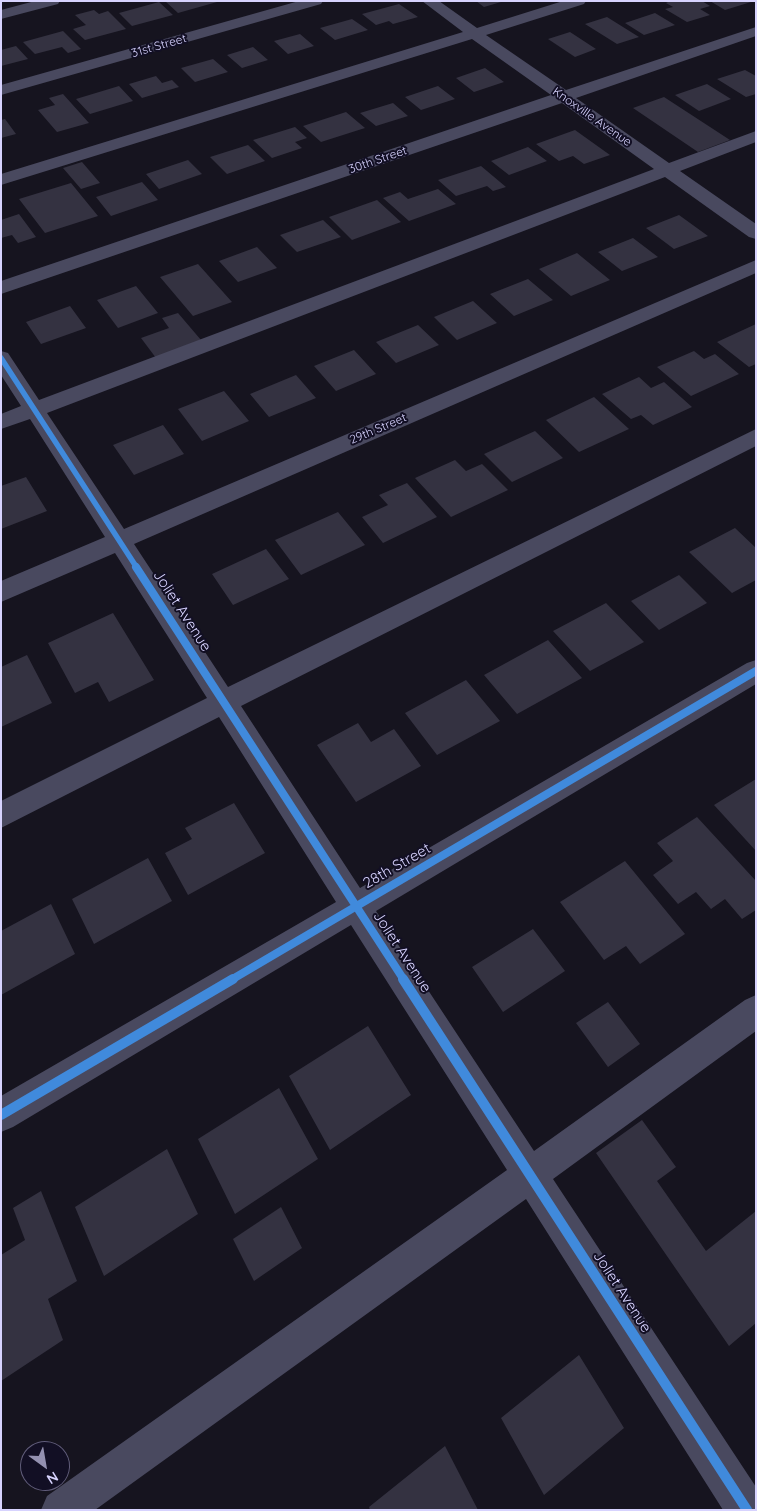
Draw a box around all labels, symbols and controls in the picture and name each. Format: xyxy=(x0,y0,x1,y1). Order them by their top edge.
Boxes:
street label: 31st Street xyxy=(130,31,188,61)
street label: Knoxville Avenue xyxy=(550,84,634,150)
street label: 30th Street xyxy=(347,143,409,177)
street label: 29th Street xyxy=(347,411,409,447)
street label: Joliet Avenue xyxy=(149,567,215,655)
street label: 28th Street xyxy=(360,839,434,893)
street label: Joliet Avenue xyxy=(369,908,435,996)
street label: Joliet Avenue xyxy=(589,1248,655,1336)
north arrow xyxy=(20,1441,70,1491)
text: N xyxy=(43,1468,62,1488)

